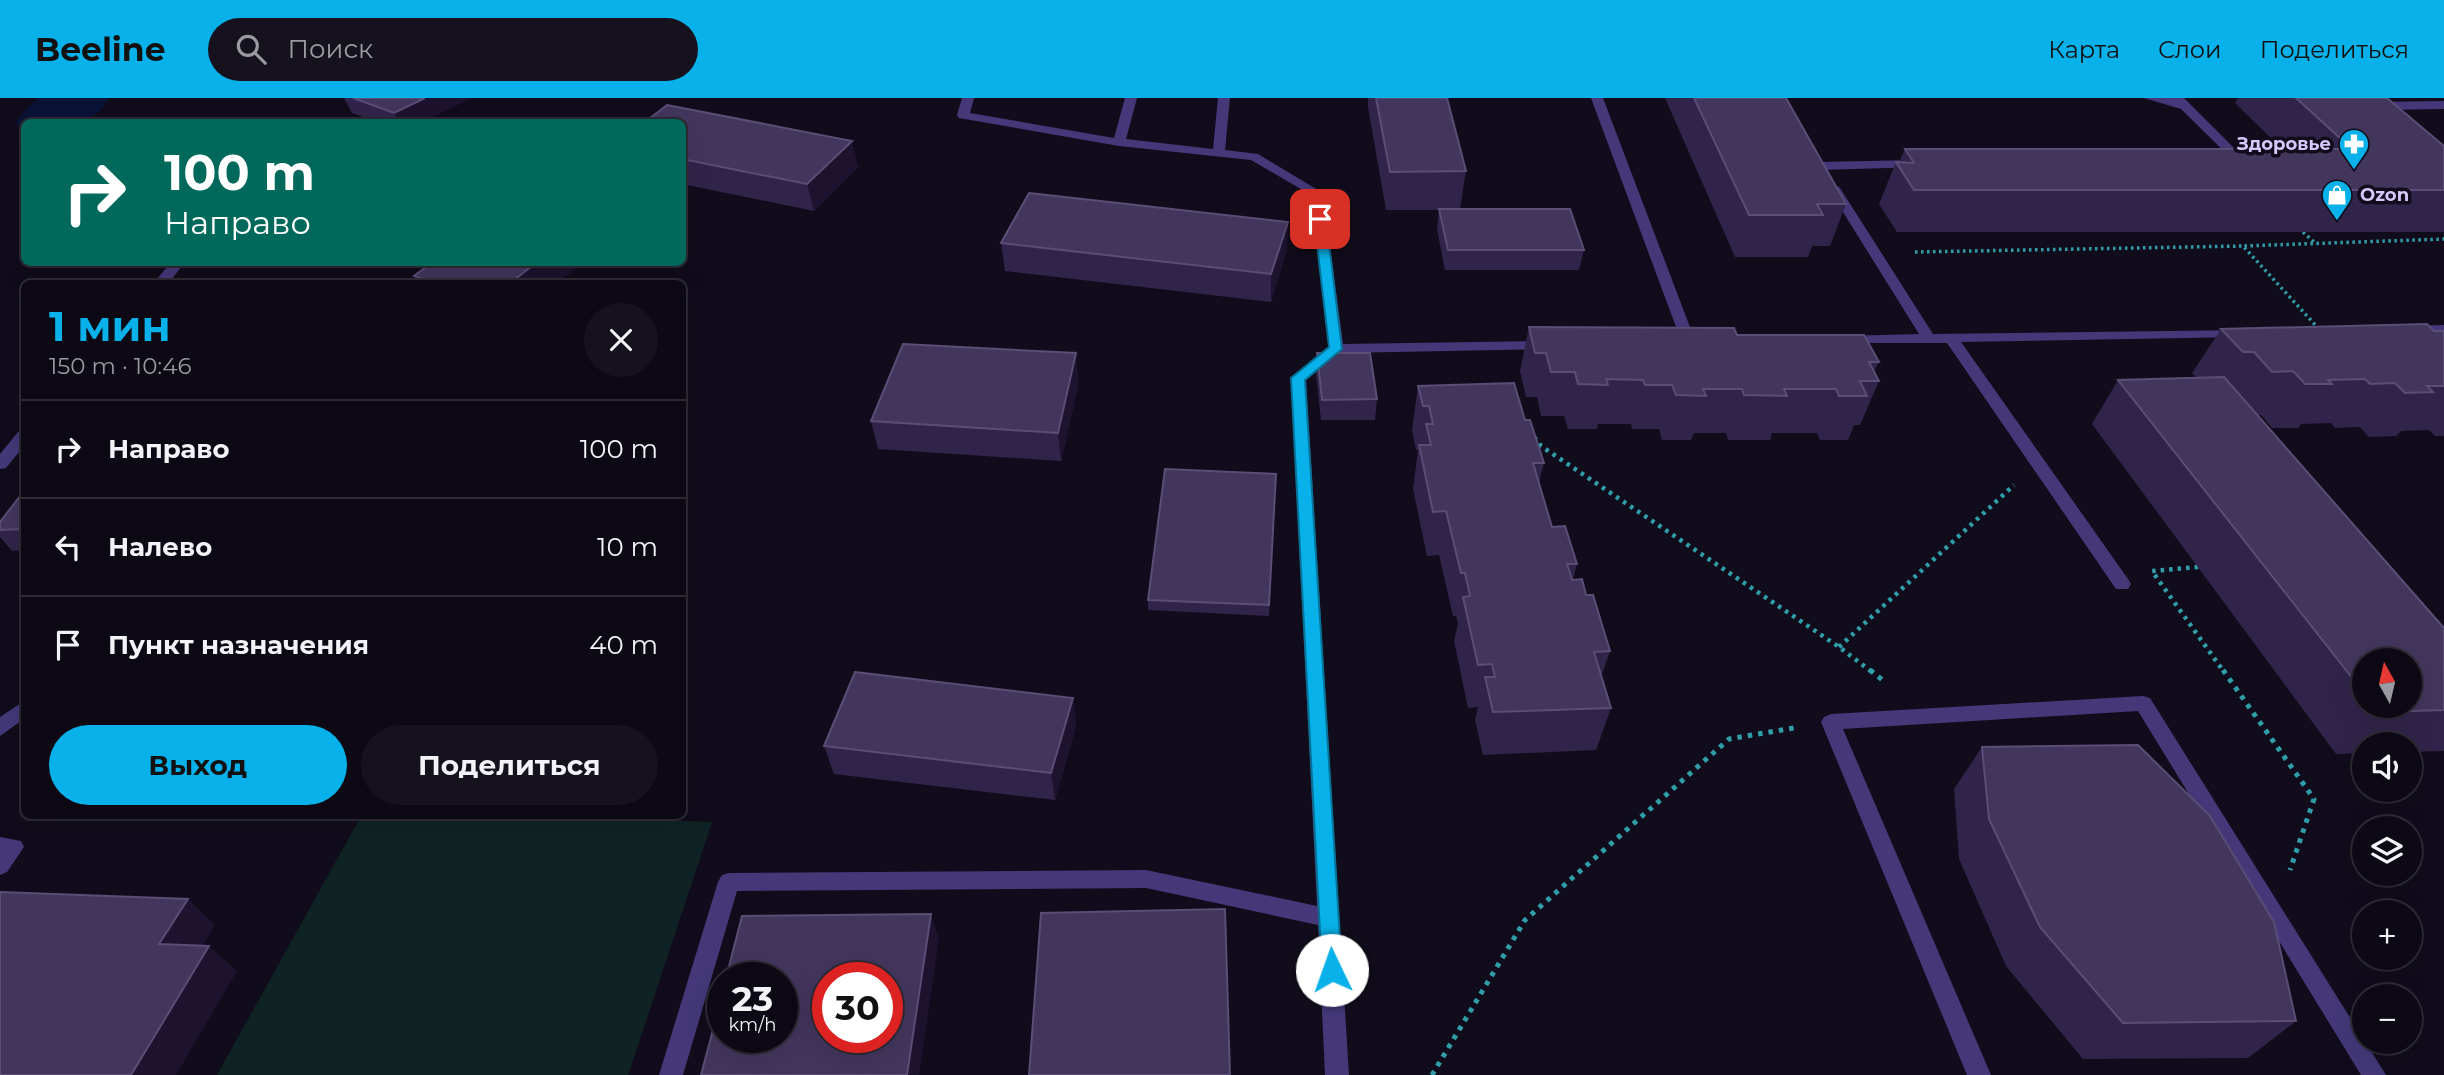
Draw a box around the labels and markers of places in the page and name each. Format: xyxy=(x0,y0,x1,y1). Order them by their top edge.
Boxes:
pharmacy icon: Здоровье xyxy=(2337,127,2371,171)
place label: Здоровье xyxy=(2236,133,2331,155)
shop icon: Ozon xyxy=(2320,178,2354,222)
place label: Ozon xyxy=(2360,184,2409,206)
pin xyxy=(1290,189,1350,249)

